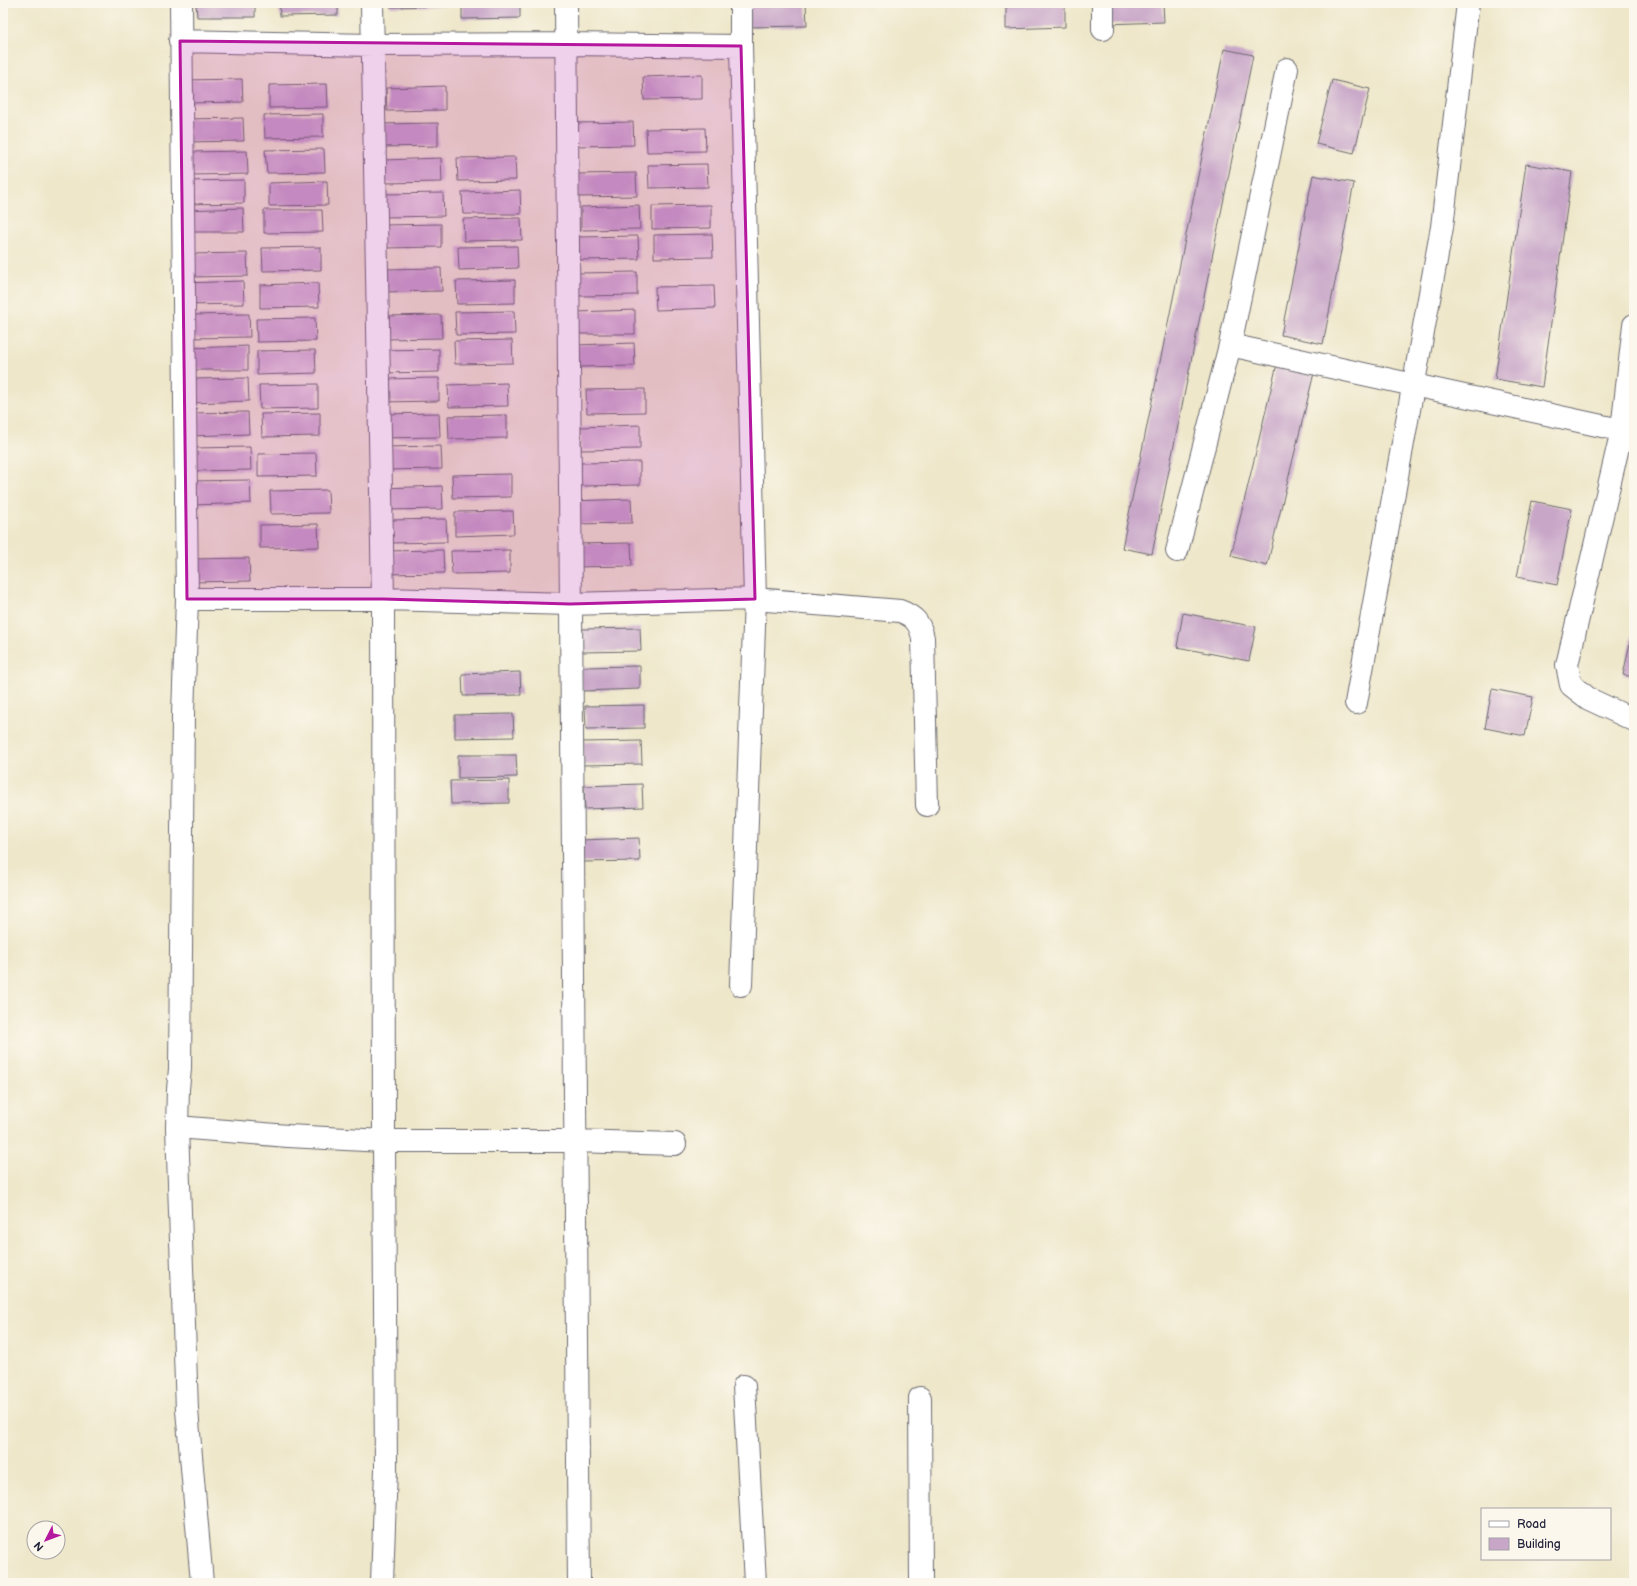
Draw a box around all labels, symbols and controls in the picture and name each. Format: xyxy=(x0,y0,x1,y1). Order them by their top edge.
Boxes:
legend xyxy=(1481,1508,1611,1560)
text: Road xyxy=(1517,1517,1546,1532)
north arrow xyxy=(26,1520,66,1560)
text: Building xyxy=(1517,1537,1561,1552)
text: N xyxy=(31,1539,47,1554)

